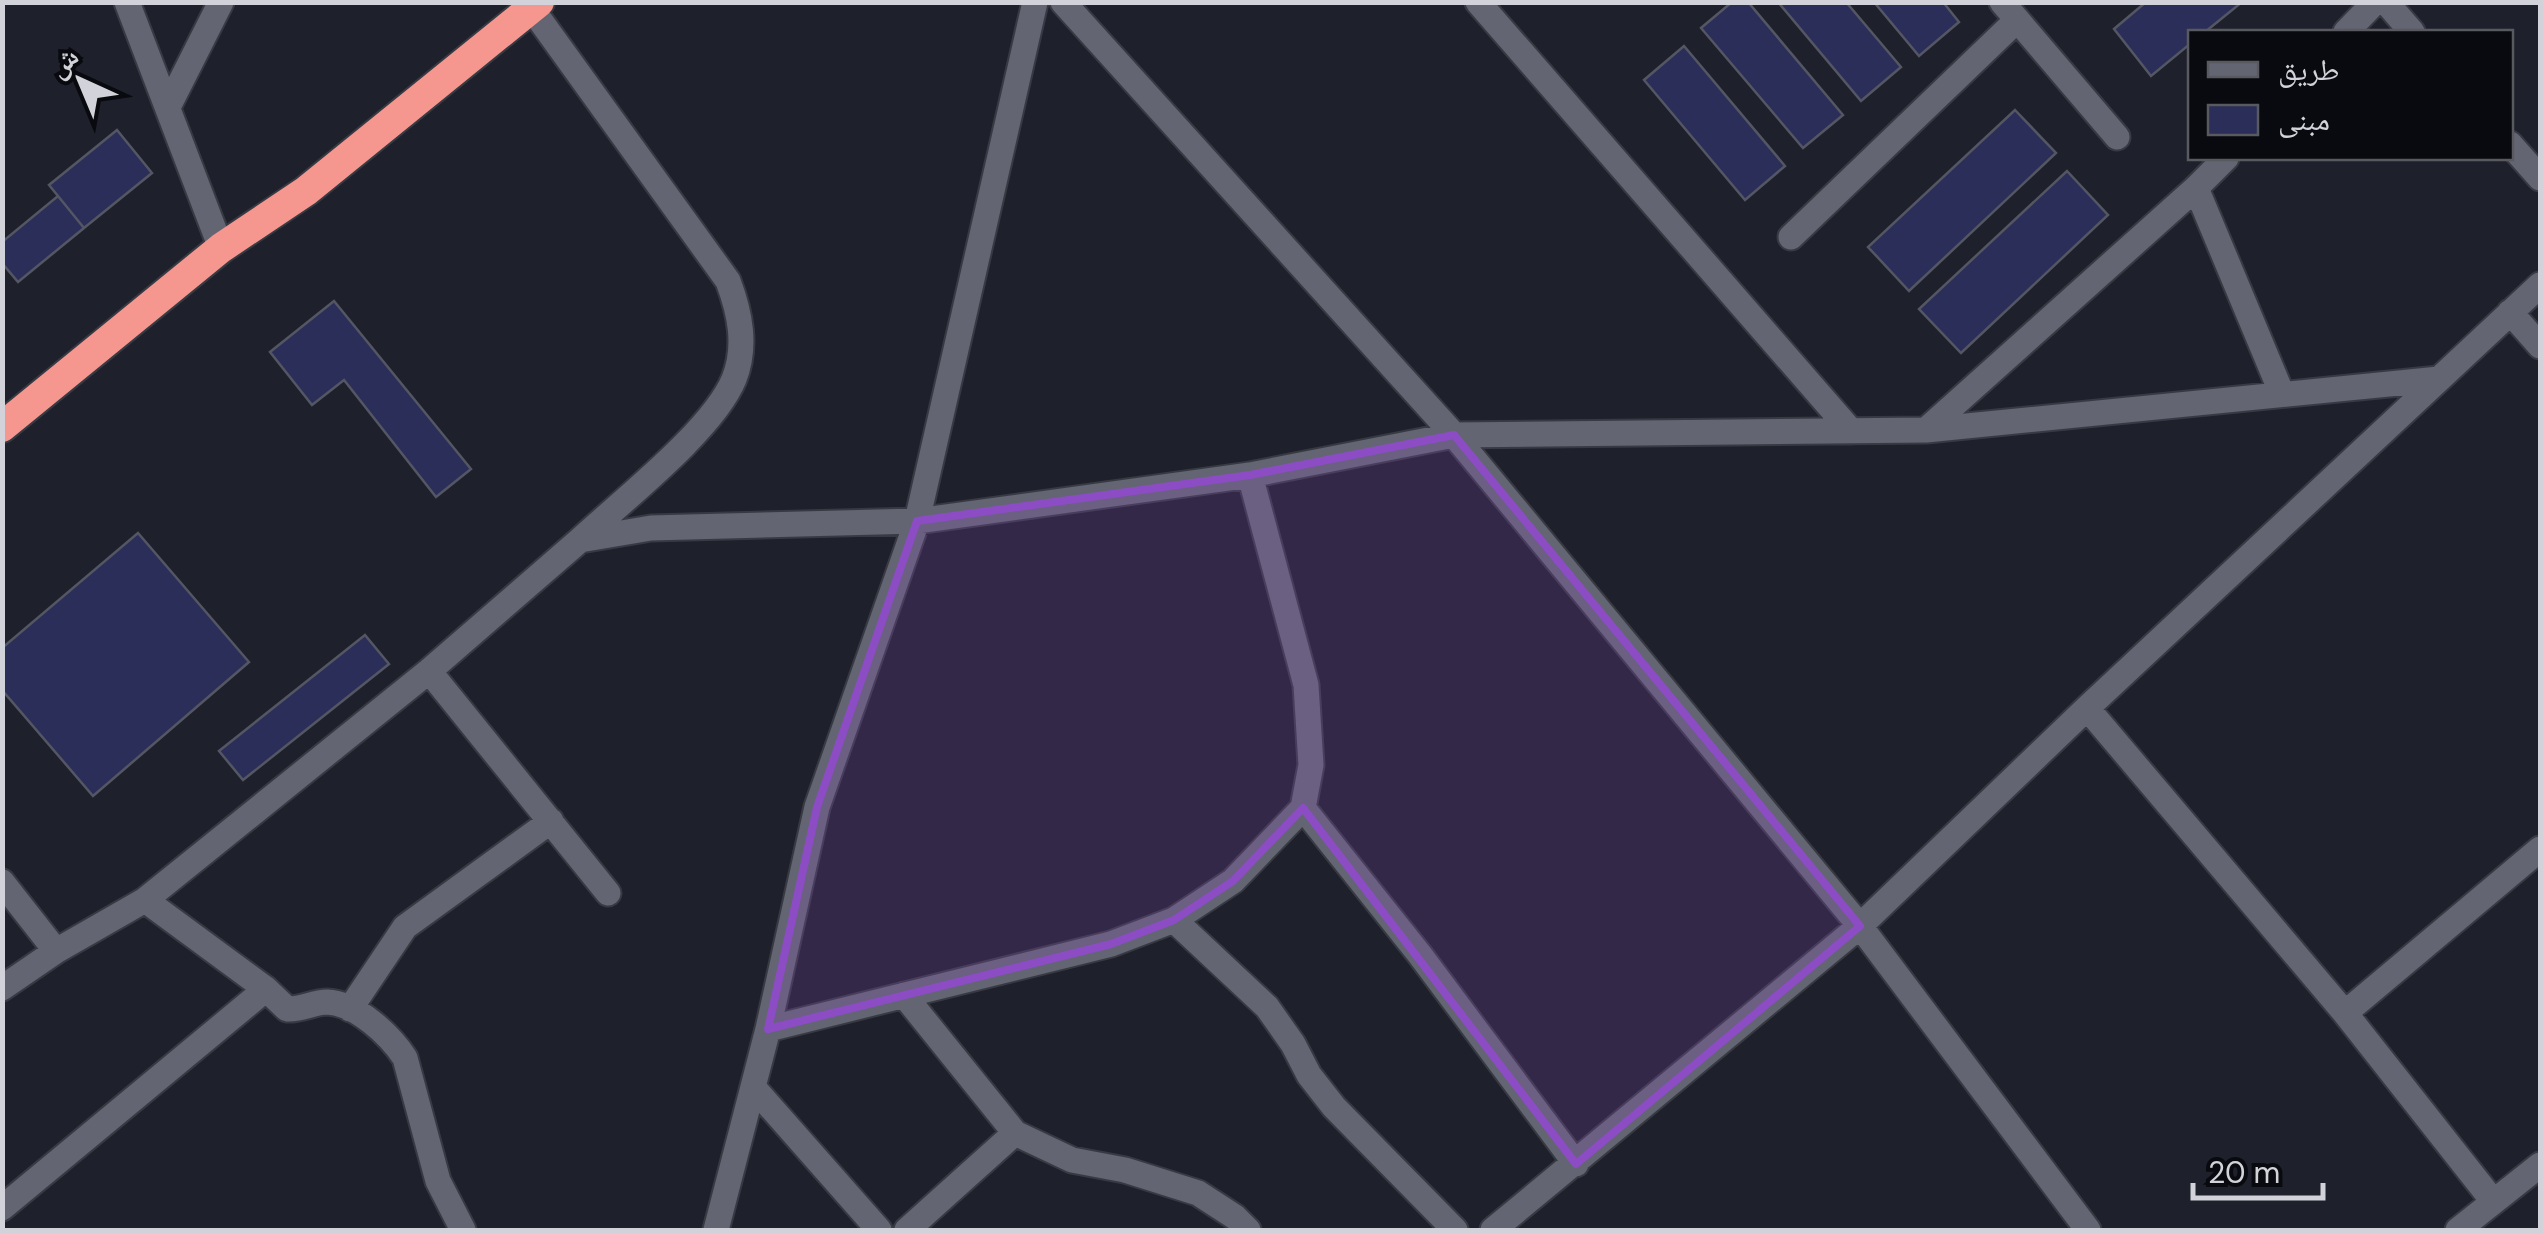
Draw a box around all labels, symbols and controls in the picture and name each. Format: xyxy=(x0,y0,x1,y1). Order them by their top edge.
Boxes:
north arrow xyxy=(30,30,130,130)
legend xyxy=(2188,30,2513,160)
text: ش xyxy=(39,39,87,86)
text: طريق xyxy=(2278,50,2339,89)
text: مبنى xyxy=(2278,100,2330,139)
scale bar xyxy=(2193,1138,2323,1200)
text: 20 m xyxy=(2208,1153,2280,1192)

